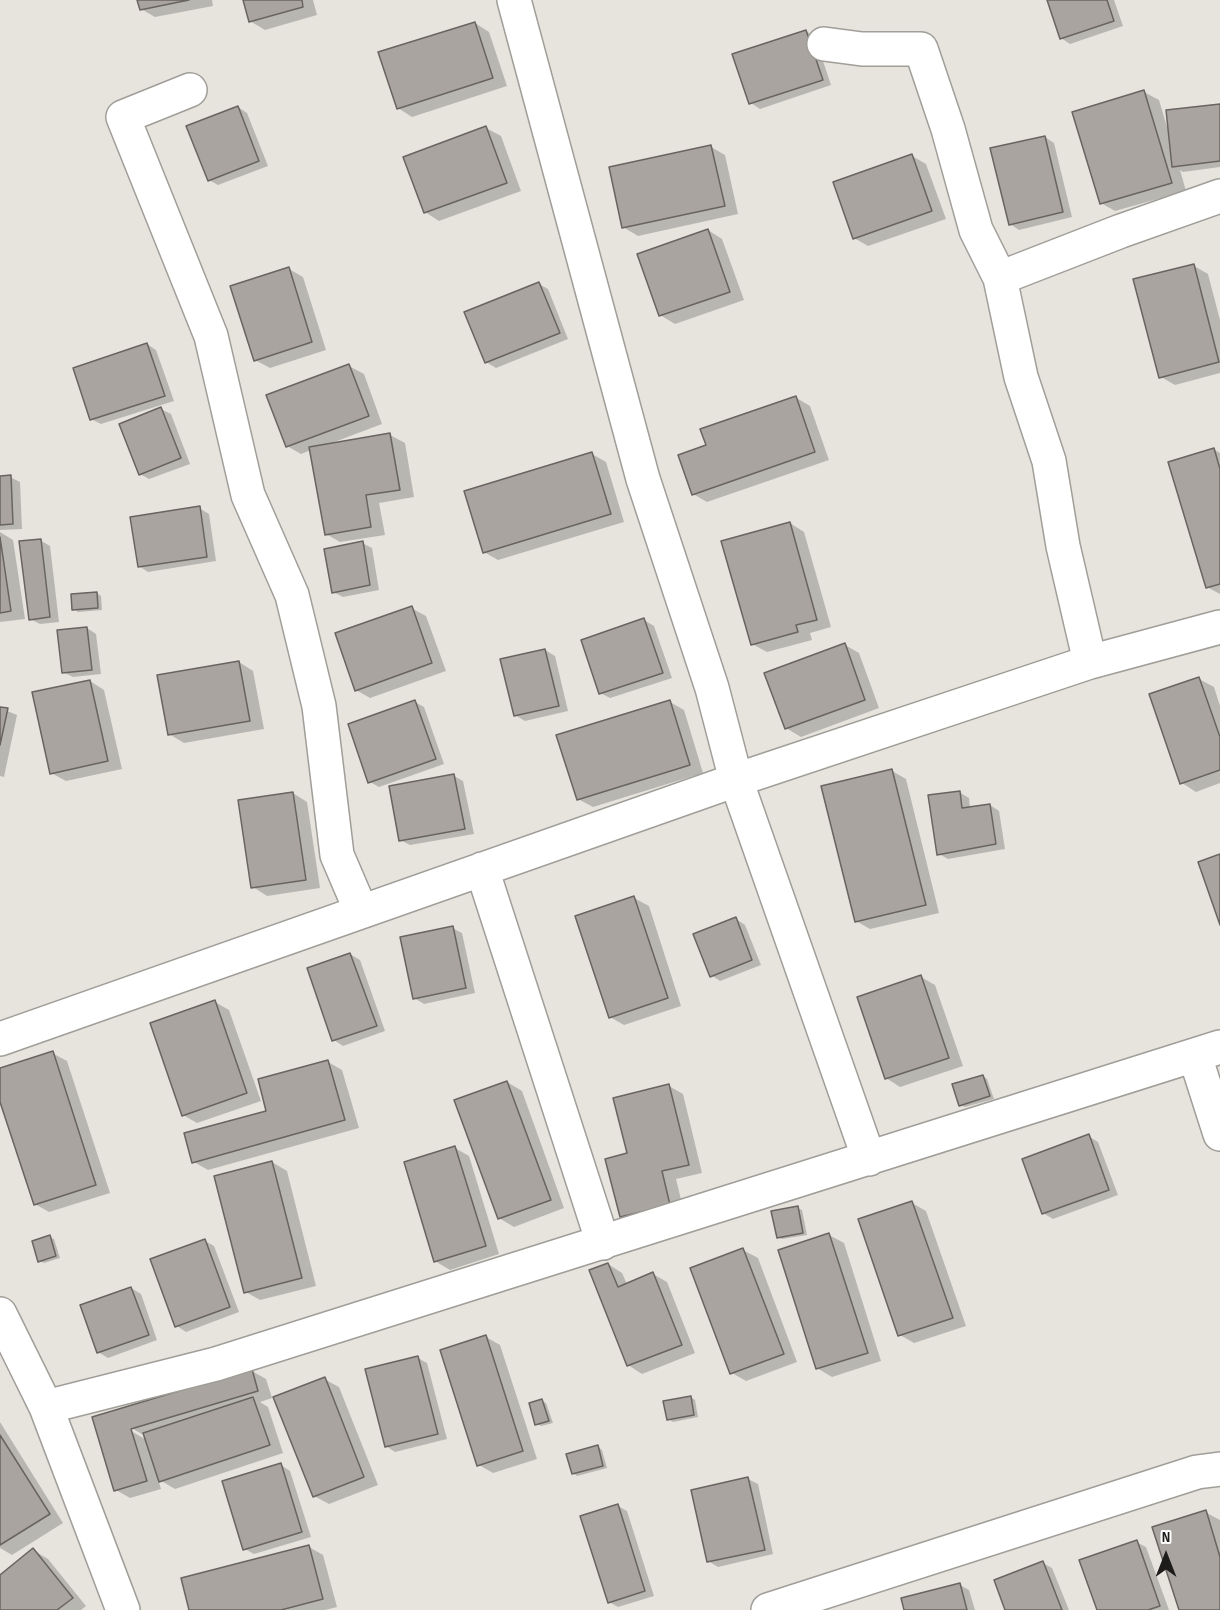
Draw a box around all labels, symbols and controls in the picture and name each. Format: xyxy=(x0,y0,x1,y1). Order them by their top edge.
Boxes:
north arrow xyxy=(1136,1526,1196,1586)
text: N xyxy=(1162,1528,1170,1547)

